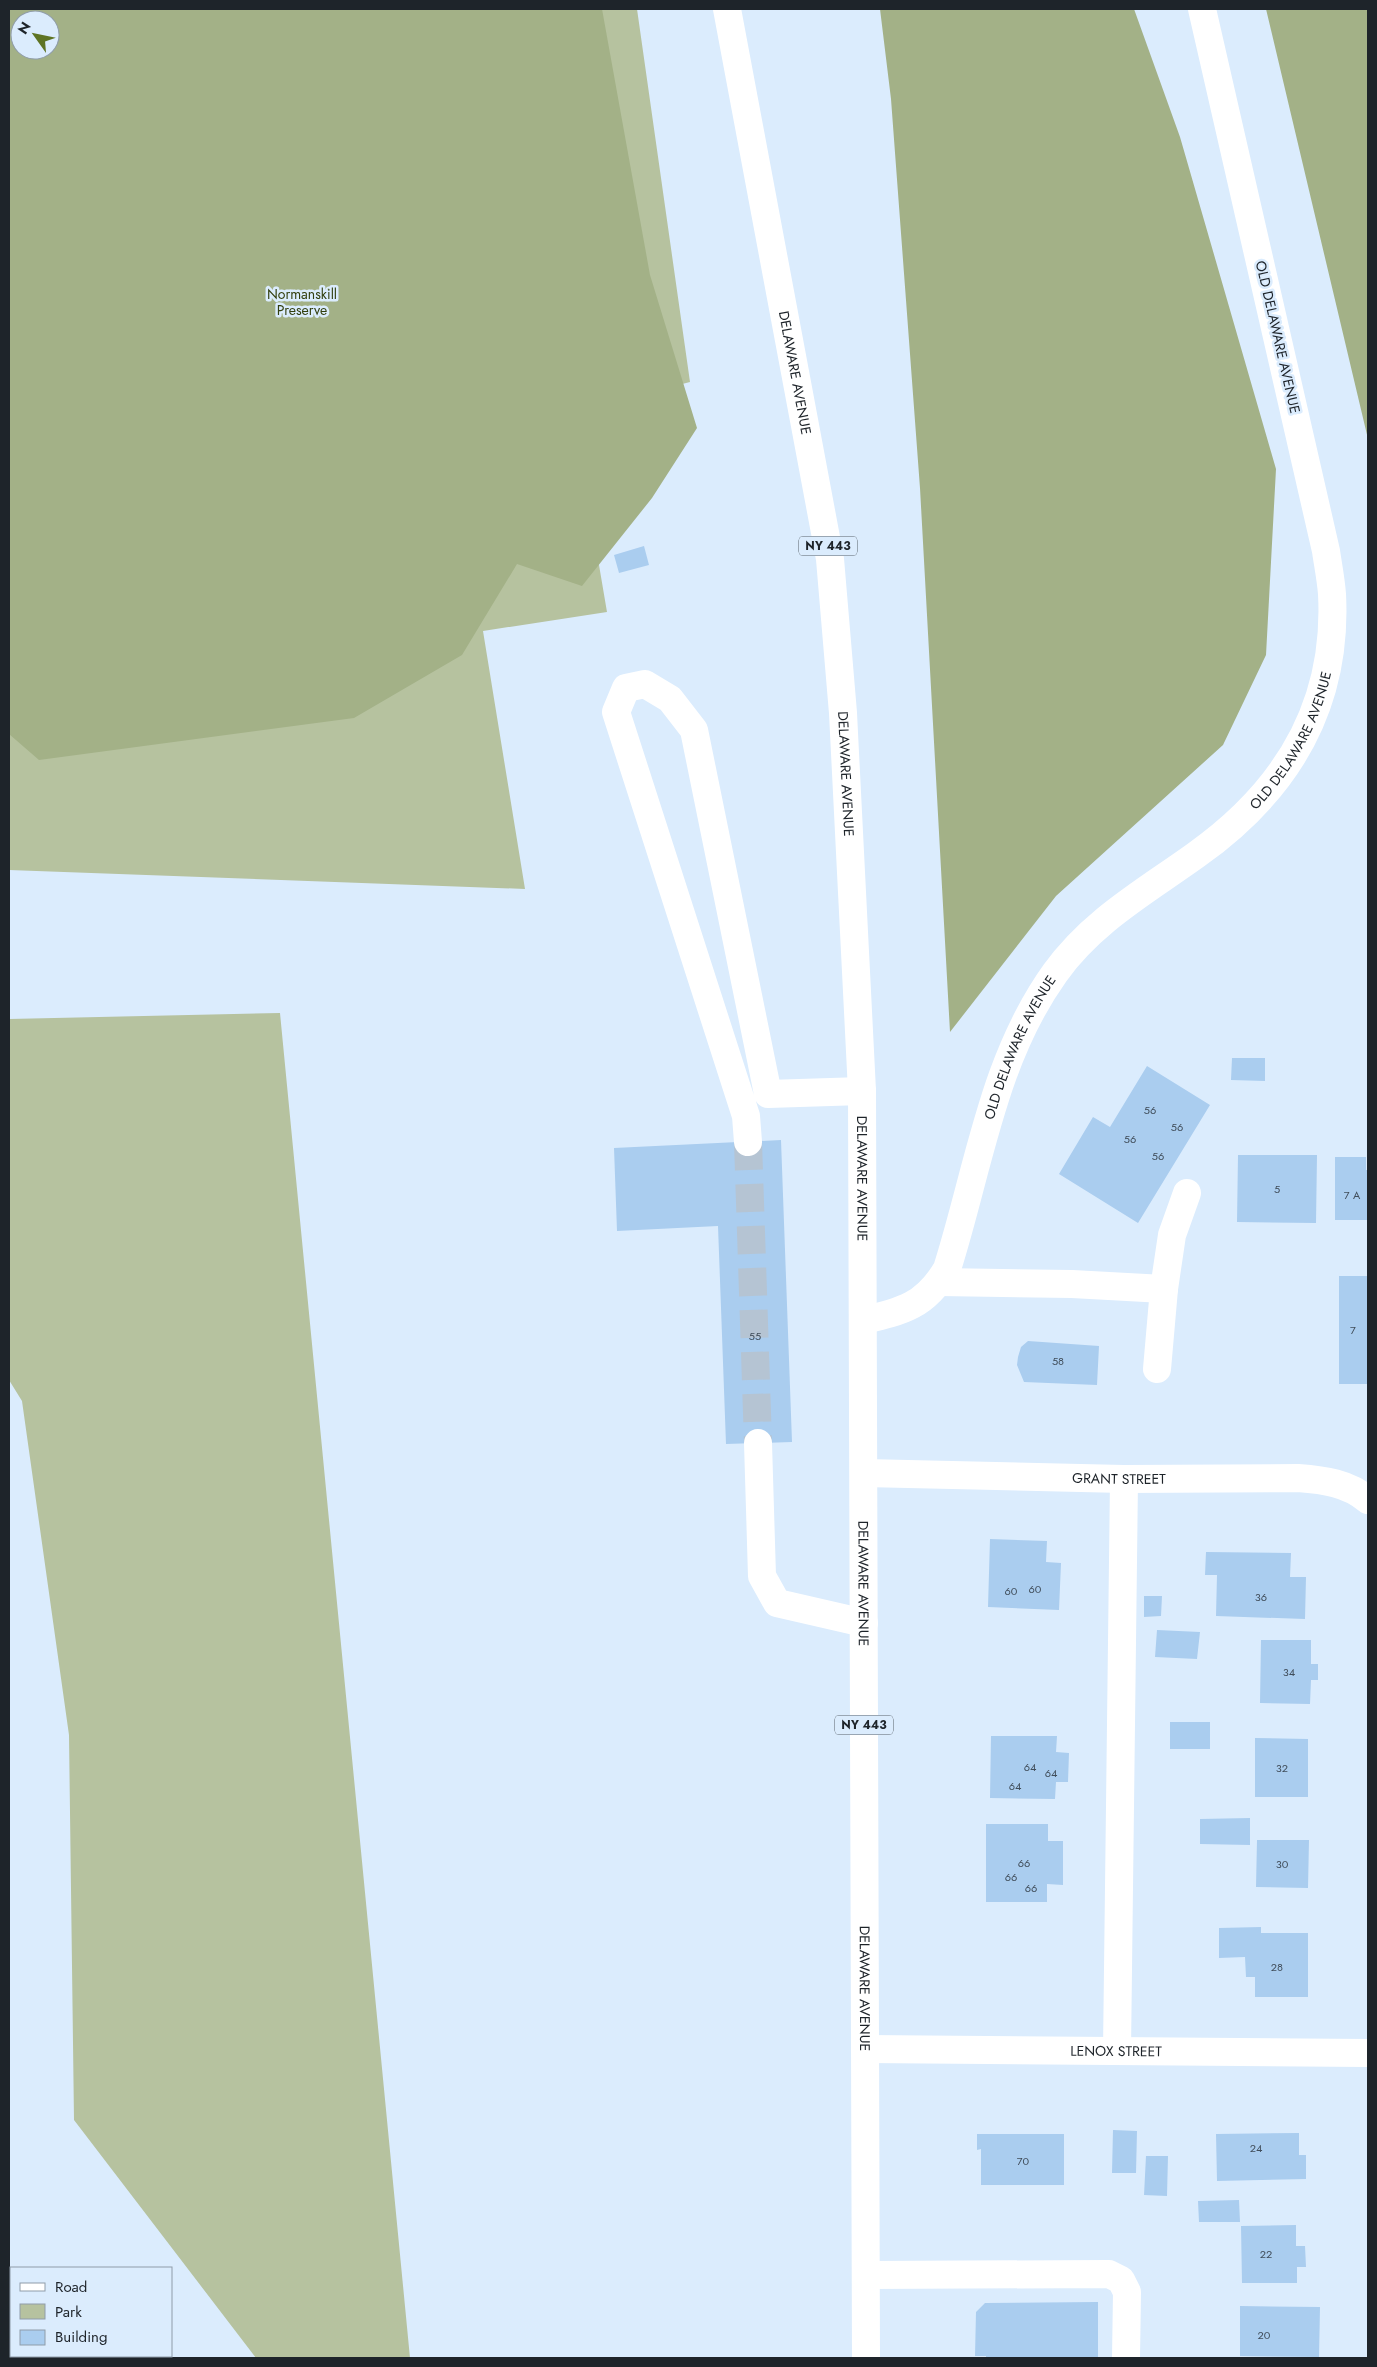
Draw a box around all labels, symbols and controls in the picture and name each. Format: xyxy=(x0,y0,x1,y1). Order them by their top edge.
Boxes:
north arrow xyxy=(10,10,60,60)
text: N xyxy=(13,18,36,38)
street label: OLD DELAWARE AVENUE xyxy=(1251,259,1305,415)
park label: Normanskill Preserve xyxy=(267,284,337,320)
street label: DELAWARE AVENUE xyxy=(774,309,816,436)
road number: NY 443 xyxy=(799,536,857,556)
street label: OLD DELAWARE AVENUE xyxy=(1245,669,1336,814)
street label: DELAWARE AVENUE xyxy=(833,711,859,837)
street label: OLD DELAWARE AVENUE xyxy=(979,971,1060,1122)
house number: 56 xyxy=(1144,1102,1156,1118)
street label: DELAWARE AVENUE xyxy=(852,1116,872,1241)
house number: 56 xyxy=(1171,1119,1183,1135)
house number: 56 xyxy=(1124,1131,1136,1147)
house number: 56 xyxy=(1152,1148,1164,1164)
house number: 5 xyxy=(1274,1181,1280,1197)
house number: 7 A xyxy=(1344,1187,1361,1203)
house number: 7 xyxy=(1350,1322,1356,1338)
house number: 55 xyxy=(749,1328,761,1344)
house number: 58 xyxy=(1052,1353,1064,1369)
street label: GRANT STREET xyxy=(1072,1468,1166,1489)
street label: DELAWARE AVENUE xyxy=(853,1521,874,1646)
house number: 60 xyxy=(1029,1581,1042,1597)
house number: 60 xyxy=(1005,1583,1018,1599)
house number: 36 xyxy=(1255,1589,1267,1605)
house number: 34 xyxy=(1283,1664,1296,1680)
road number: NY 443 xyxy=(835,1716,893,1734)
house number: 64 xyxy=(1024,1759,1037,1775)
house number: 32 xyxy=(1276,1760,1288,1776)
house number: 64 xyxy=(1045,1765,1058,1781)
house number: 64 xyxy=(1009,1778,1022,1794)
house number: 66 xyxy=(1018,1855,1030,1871)
house number: 30 xyxy=(1276,1856,1289,1872)
house number: 66 xyxy=(1005,1869,1017,1885)
house number: 66 xyxy=(1025,1880,1037,1896)
street label: DELAWARE AVENUE xyxy=(855,1926,875,2051)
house number: 28 xyxy=(1271,1959,1283,1975)
street label: LENOX STREET xyxy=(1070,2041,1162,2061)
house number: 24 xyxy=(1250,2140,1263,2156)
house number: 70 xyxy=(1017,2153,1030,2169)
house number: 22 xyxy=(1260,2246,1272,2262)
legend xyxy=(10,2267,172,2357)
text: Road xyxy=(55,2276,87,2298)
text: Park xyxy=(55,2301,82,2323)
text: Building xyxy=(55,2326,107,2348)
house number: 20 xyxy=(1258,2327,1271,2343)

